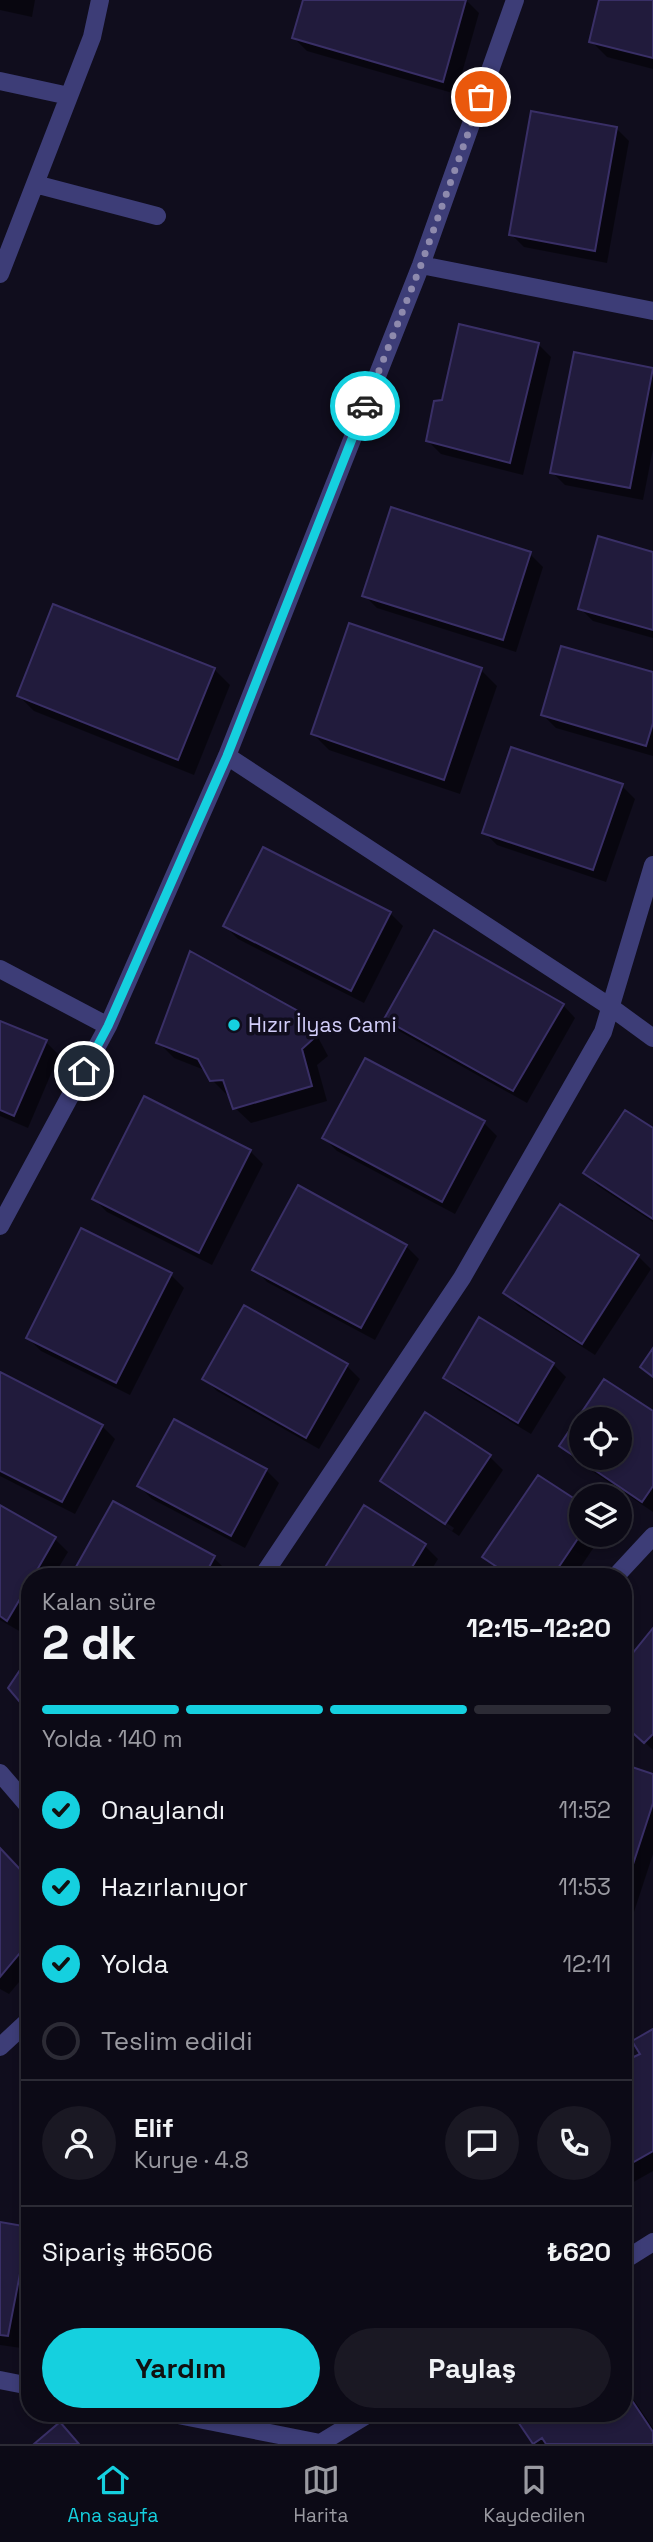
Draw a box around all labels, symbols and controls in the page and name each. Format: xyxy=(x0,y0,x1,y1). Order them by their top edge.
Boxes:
pin xyxy=(451,67,511,127)
icon: bag xyxy=(462,78,500,116)
courier xyxy=(330,371,400,441)
icon: car xyxy=(346,387,384,425)
place label: Hızır İlyas Cami xyxy=(248,1011,397,1038)
marker: Hızır İlyas Cami xyxy=(226,1017,242,1033)
pin xyxy=(54,1041,114,1101)
icon: home xyxy=(65,1052,103,1090)
map controls xyxy=(569,1407,632,1547)
button: locate xyxy=(569,1407,632,1470)
button: layers xyxy=(569,1484,632,1547)
text: Kalan süre xyxy=(42,1587,156,1617)
text: 12:15–12:20 xyxy=(466,1611,611,1645)
text: 2 dk xyxy=(42,1614,136,1672)
text: Yolda · 140 m xyxy=(42,1724,182,1754)
icon: check xyxy=(42,1791,80,1829)
text: Onaylandı xyxy=(101,1793,225,1827)
text: 11:52 xyxy=(558,1795,611,1825)
icon: check xyxy=(42,1868,80,1906)
text: Hazırlanıyor xyxy=(101,1870,248,1904)
text: 11:53 xyxy=(558,1872,611,1902)
icon: check xyxy=(42,1945,80,1983)
text: Yolda xyxy=(101,1947,169,1981)
text: 12:11 xyxy=(562,1949,611,1979)
text: Teslim edildi xyxy=(101,2024,253,2058)
button: person xyxy=(42,2106,116,2180)
button: chat xyxy=(445,2106,519,2180)
button: phone xyxy=(537,2106,611,2180)
text: Elif xyxy=(134,2111,174,2145)
text: Kurye · 4.8 xyxy=(134,2145,249,2175)
text: Sipariş #6506 xyxy=(42,2235,213,2269)
text: ₺620 xyxy=(547,2235,611,2269)
button: Yardım xyxy=(42,2328,320,2408)
button: Paylaş xyxy=(334,2328,611,2408)
tab: Ana sayfa xyxy=(68,2461,158,2528)
tab: Harita xyxy=(294,2461,348,2528)
tab: Kaydedilen xyxy=(484,2461,585,2528)

